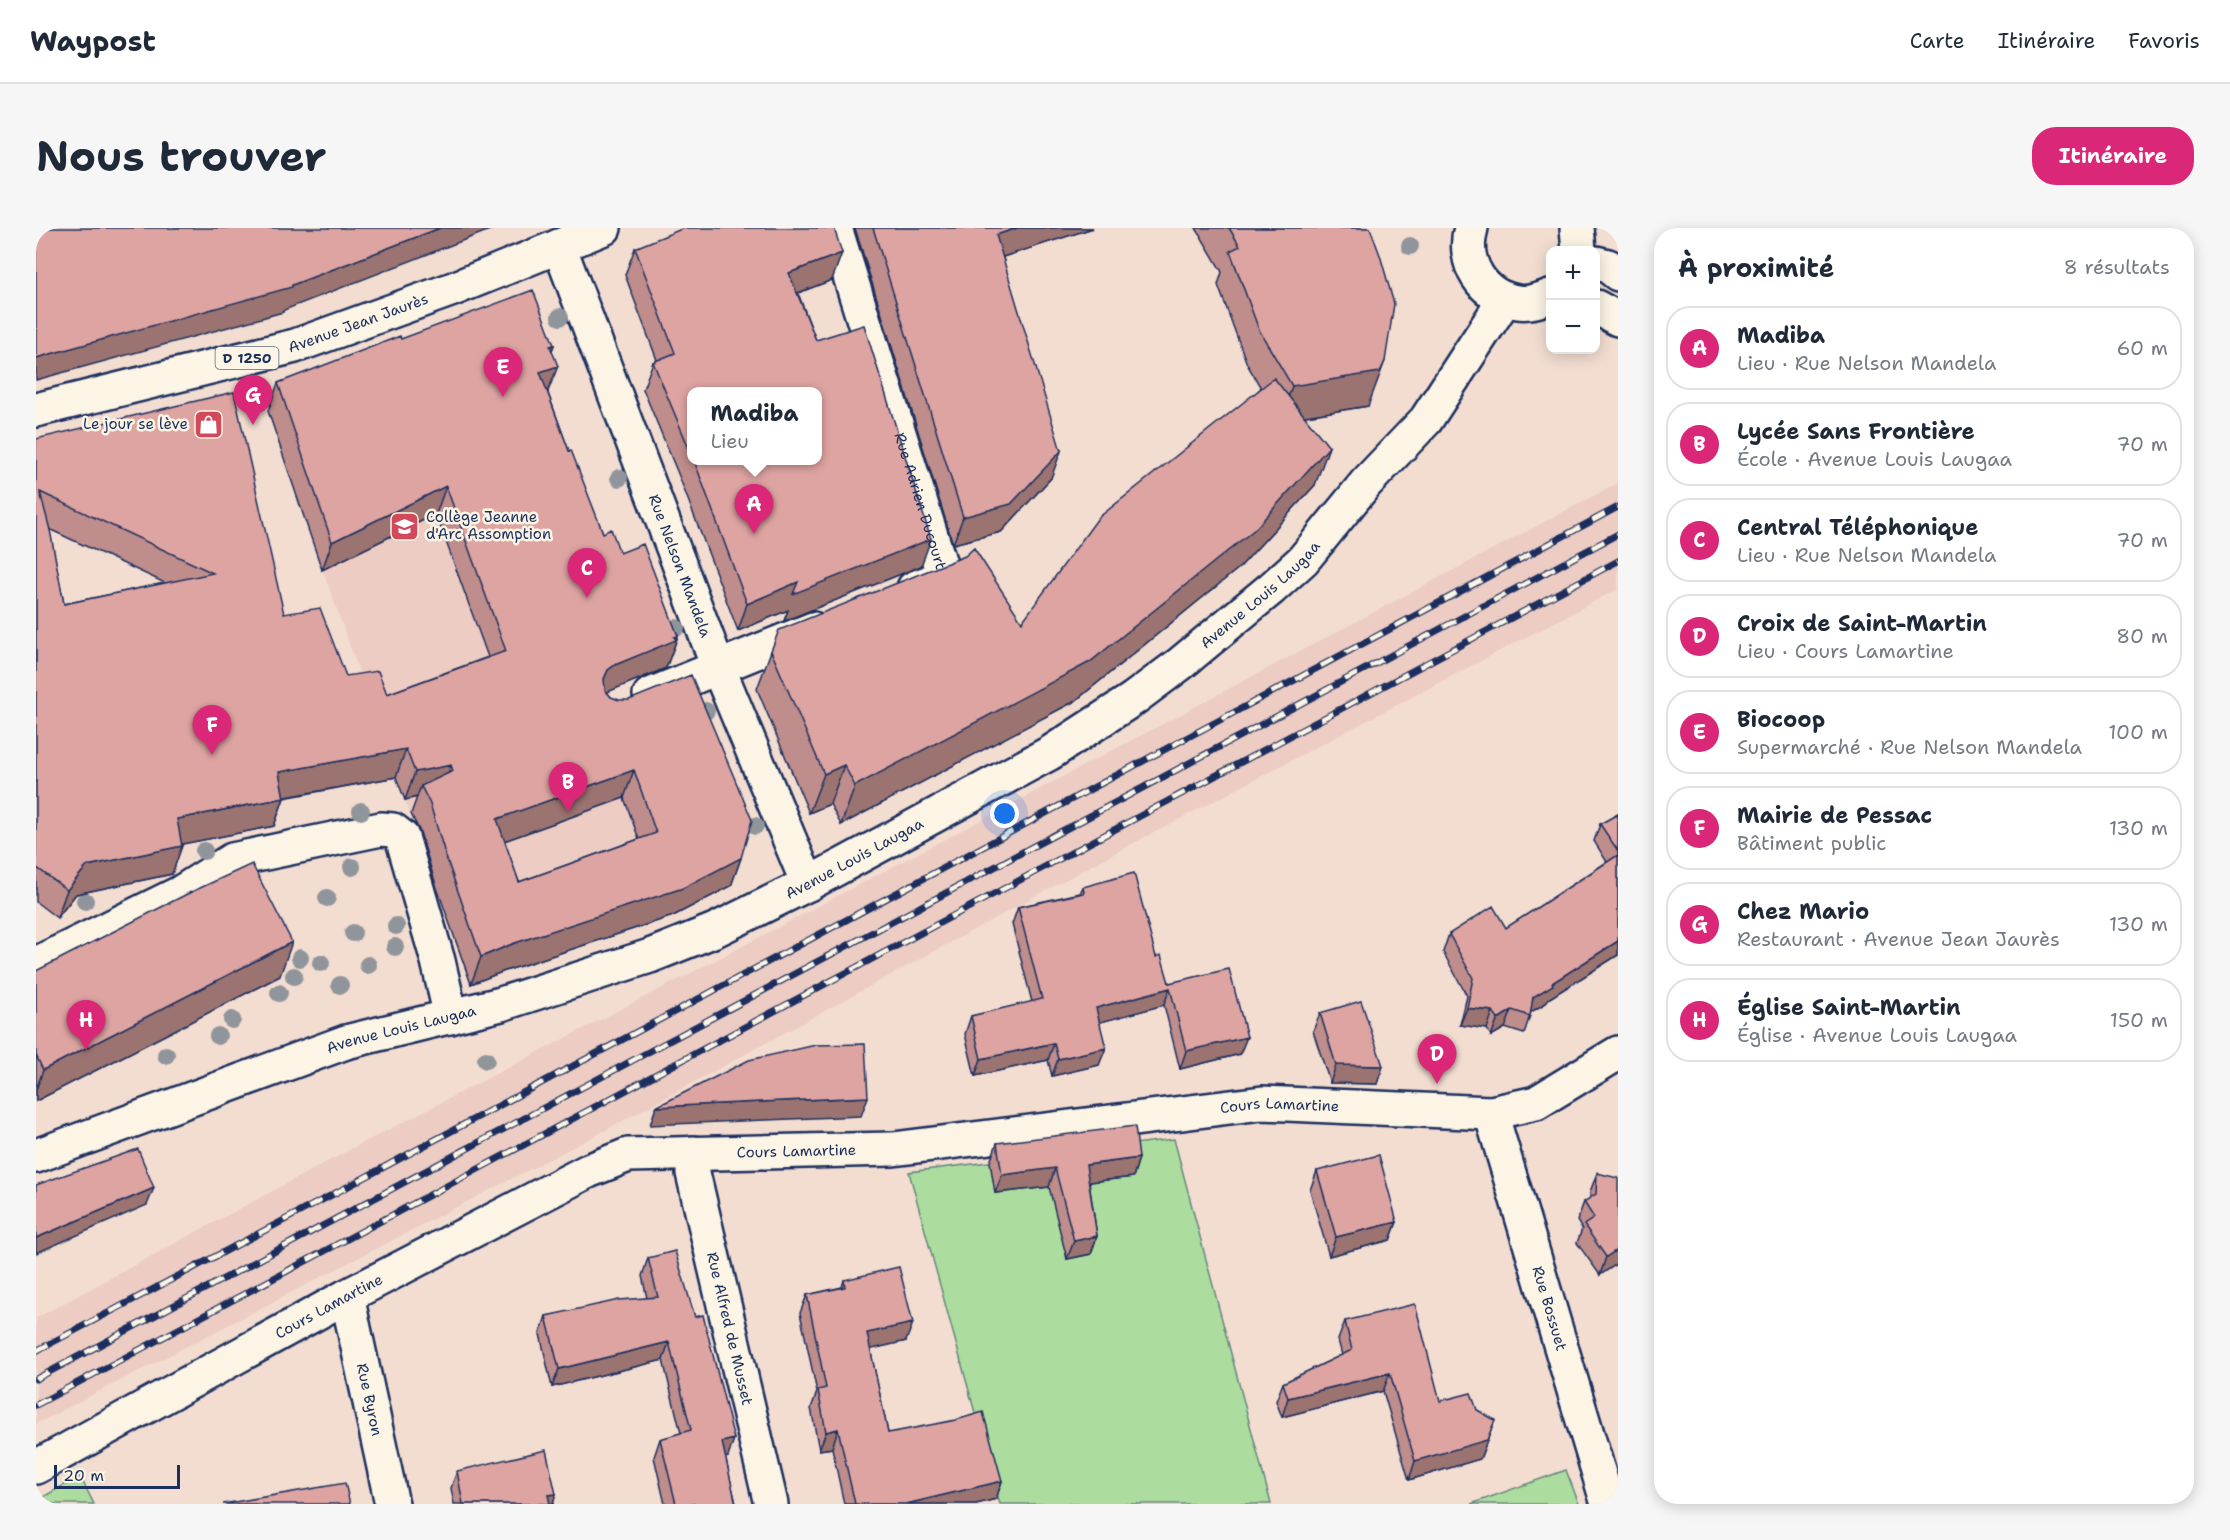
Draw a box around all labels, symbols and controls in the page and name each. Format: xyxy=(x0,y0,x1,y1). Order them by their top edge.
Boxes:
text: Waypost xyxy=(30,22,156,60)
text: Carte xyxy=(1910,27,1965,55)
text: Itinéraire xyxy=(1998,27,2095,55)
text: Favoris xyxy=(2128,27,2200,55)
button: Itinéraire xyxy=(2032,127,2194,185)
text: Nous trouver xyxy=(36,128,326,184)
map controls xyxy=(1546,246,1600,354)
button: + xyxy=(1546,246,1600,300)
text: À proximité xyxy=(1678,250,1834,285)
text: 8 résultats xyxy=(2064,254,2170,280)
street label: Avenue Jean Jaurès xyxy=(286,289,431,357)
button: − xyxy=(1546,300,1600,354)
text: Madiba xyxy=(1737,321,1825,350)
text: A xyxy=(1692,335,1707,361)
text: 60 m xyxy=(2116,335,2168,361)
road number: D 1250 xyxy=(216,347,278,369)
pin: E xyxy=(484,348,522,397)
text: Lieu · Rue Nelson Mandela xyxy=(1737,350,1996,376)
pin: G xyxy=(234,376,272,425)
popup xyxy=(687,387,822,465)
text: Madiba xyxy=(710,399,799,428)
shop icon: Le jour se lève xyxy=(193,408,225,440)
place label: Le jour se lève xyxy=(83,414,188,434)
text: Lycée Sans Frontière xyxy=(1737,417,1975,446)
text: Lieu xyxy=(710,428,749,454)
street label: Rue Adrien Ducourt xyxy=(889,430,951,572)
text: B xyxy=(1693,431,1706,457)
text: 70 m xyxy=(2116,431,2168,457)
text: École · Avenue Louis Laugaa xyxy=(1737,446,2012,472)
pin: A xyxy=(734,484,774,534)
street label: Rue Nelson Mandela xyxy=(644,492,716,641)
place label: Collège Jeanne d'Arc Assomption xyxy=(426,507,551,544)
school or university icon: Collège Jeanne d'Arc Assomption xyxy=(389,510,421,542)
text: Central Téléphonique xyxy=(1737,513,1978,542)
text: C xyxy=(1693,527,1706,553)
text: 70 m xyxy=(2116,527,2168,553)
street label: Avenue Louis Laugaa xyxy=(1196,536,1325,653)
text: Lieu · Rue Nelson Mandela xyxy=(1737,542,1996,568)
pin: C xyxy=(568,548,606,598)
text: Croix de Saint-Martin xyxy=(1737,609,1987,638)
text: D xyxy=(1692,623,1707,649)
text: 80 m xyxy=(2116,623,2168,649)
text: Lieu · Cours Lamartine xyxy=(1737,638,1954,664)
text: Biocoop xyxy=(1737,705,1825,734)
pin: F xyxy=(192,706,231,755)
text: E xyxy=(1693,719,1706,745)
text: 100 m xyxy=(2108,719,2168,745)
text: Supermarché · Rue Nelson Mandela xyxy=(1737,734,2082,760)
pin: B xyxy=(548,762,588,812)
your location xyxy=(990,799,1019,828)
text: Mairie de Pessac xyxy=(1737,801,1932,830)
street label: Avenue Louis Laugaa xyxy=(782,813,927,904)
text: F xyxy=(1694,815,1705,841)
text: 130 m xyxy=(2109,815,2168,841)
text: Bâtiment public xyxy=(1737,830,1886,856)
text: Chez Mario xyxy=(1737,897,1869,926)
text: G xyxy=(1691,911,1708,937)
text: 130 m xyxy=(2109,911,2168,937)
text: Restaurant · Avenue Jean Jaurès xyxy=(1737,926,2060,952)
text: Église Saint-Martin xyxy=(1737,993,1961,1022)
pin: H xyxy=(67,1000,106,1050)
street label: Avenue Louis Laugaa xyxy=(324,1000,479,1058)
text: H xyxy=(1692,1007,1707,1033)
text: 150 m xyxy=(2110,1007,2168,1033)
text: Église · Avenue Louis Laugaa xyxy=(1737,1022,2017,1048)
pin: D xyxy=(1418,1034,1456,1084)
street label: Cours Lamartine xyxy=(1219,1093,1340,1118)
street label: Cours Lamartine xyxy=(737,1140,856,1163)
street label: Rue Alfred de Musset xyxy=(702,1250,757,1407)
street label: Rue Bossuet xyxy=(1527,1264,1572,1353)
street label: Cours Lamartine xyxy=(271,1269,386,1344)
street label: Rue Byron xyxy=(352,1361,387,1438)
scale bar xyxy=(54,1462,180,1490)
text: 20 m xyxy=(63,1465,104,1486)

